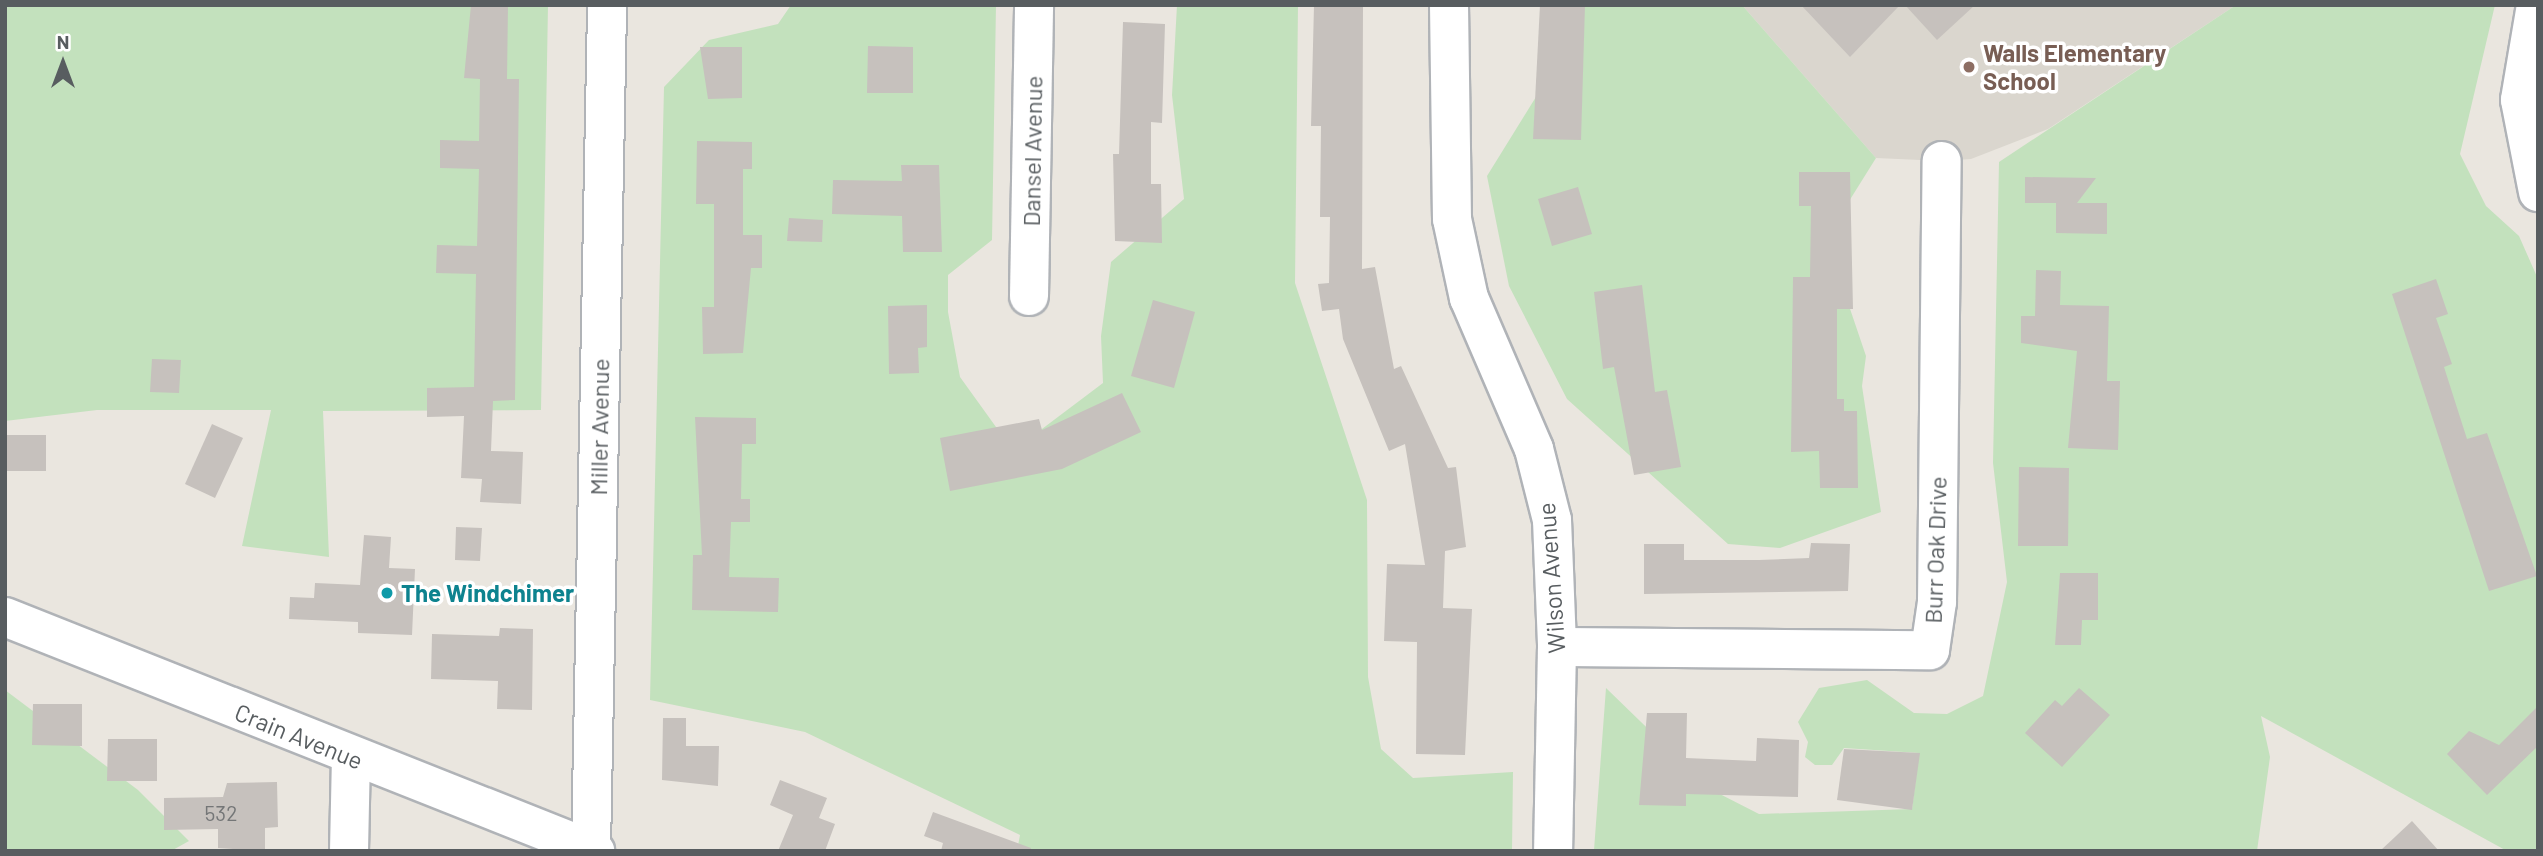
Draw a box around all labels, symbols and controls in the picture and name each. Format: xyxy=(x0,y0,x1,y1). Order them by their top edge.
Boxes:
north arrow xyxy=(28,28,98,98)
text: N xyxy=(57,30,69,53)
place label: Walls Elementary School xyxy=(1983,39,2166,95)
marker: Walls Elementary School xyxy=(1961,59,1977,75)
street label: Dansel Avenue xyxy=(1016,75,1048,227)
street label: Miller Avenue xyxy=(583,358,615,496)
street label: Burr Oak Drive xyxy=(1918,476,1952,624)
street label: Wilson Avenue xyxy=(1531,502,1571,654)
place label: The Windchimer xyxy=(401,579,574,607)
marker: The Windchimer xyxy=(379,585,395,601)
street label: Crain Avenue xyxy=(231,697,367,775)
house number: 532 xyxy=(205,800,237,826)

